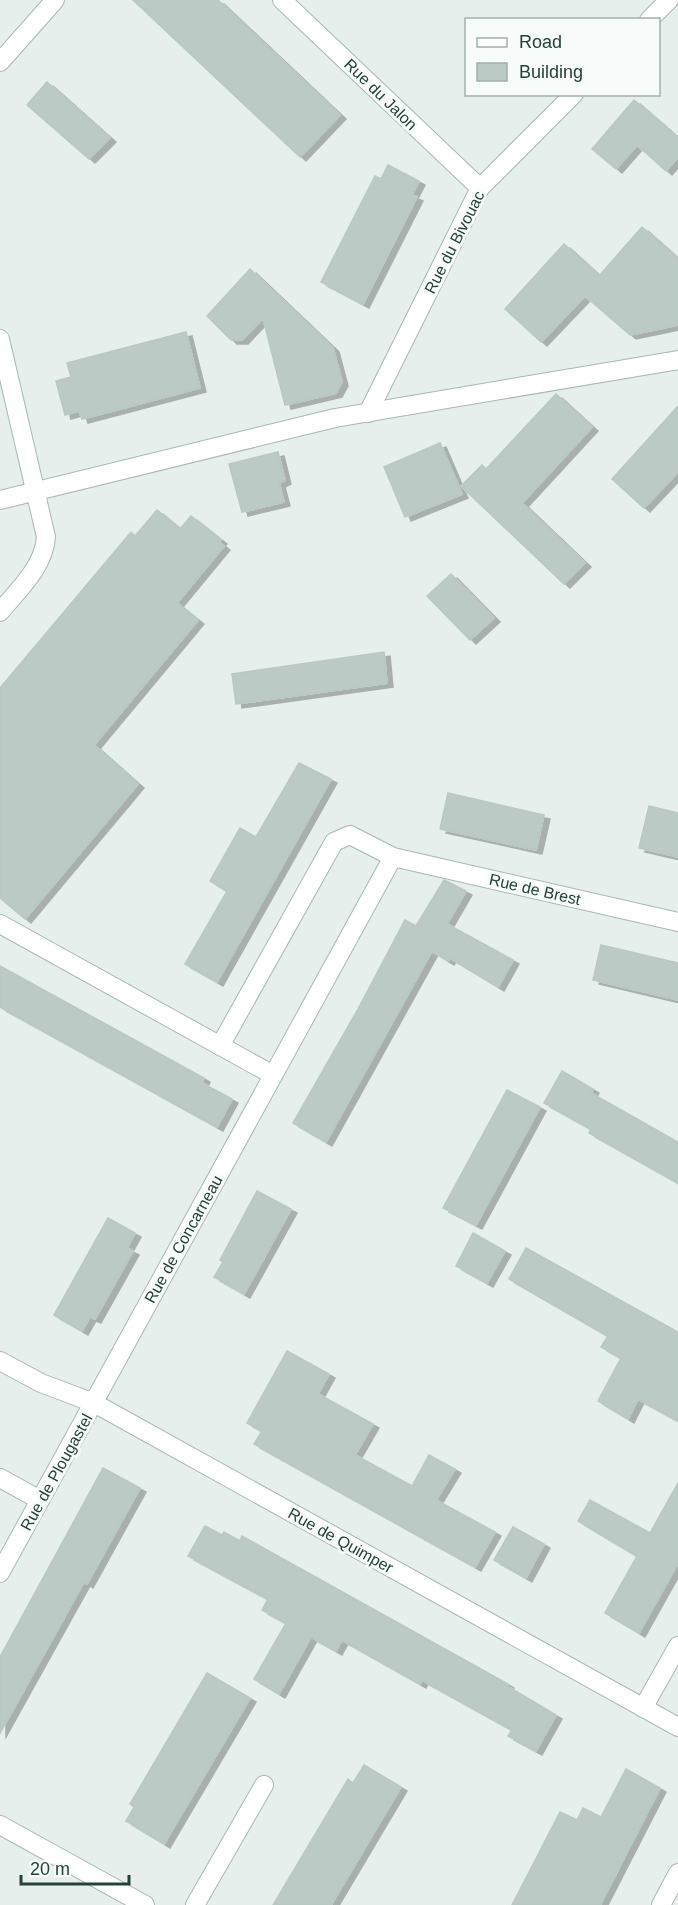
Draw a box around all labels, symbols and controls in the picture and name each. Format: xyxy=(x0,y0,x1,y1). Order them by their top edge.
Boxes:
legend xyxy=(465,18,660,96)
text: Road xyxy=(519,32,562,52)
street label: Rue du Jalon xyxy=(341,55,420,133)
text: Building xyxy=(519,62,583,82)
street label: Rue du Bivouac xyxy=(421,188,488,296)
street label: Rue de Brest xyxy=(487,871,583,908)
street label: Rue de Concarneau xyxy=(141,1172,226,1306)
street label: Rue de Plougastel xyxy=(17,1411,96,1534)
street label: Rue de Quimper xyxy=(285,1505,397,1577)
scale bar xyxy=(21,1848,129,1886)
text: 20 m xyxy=(30,1859,70,1879)

